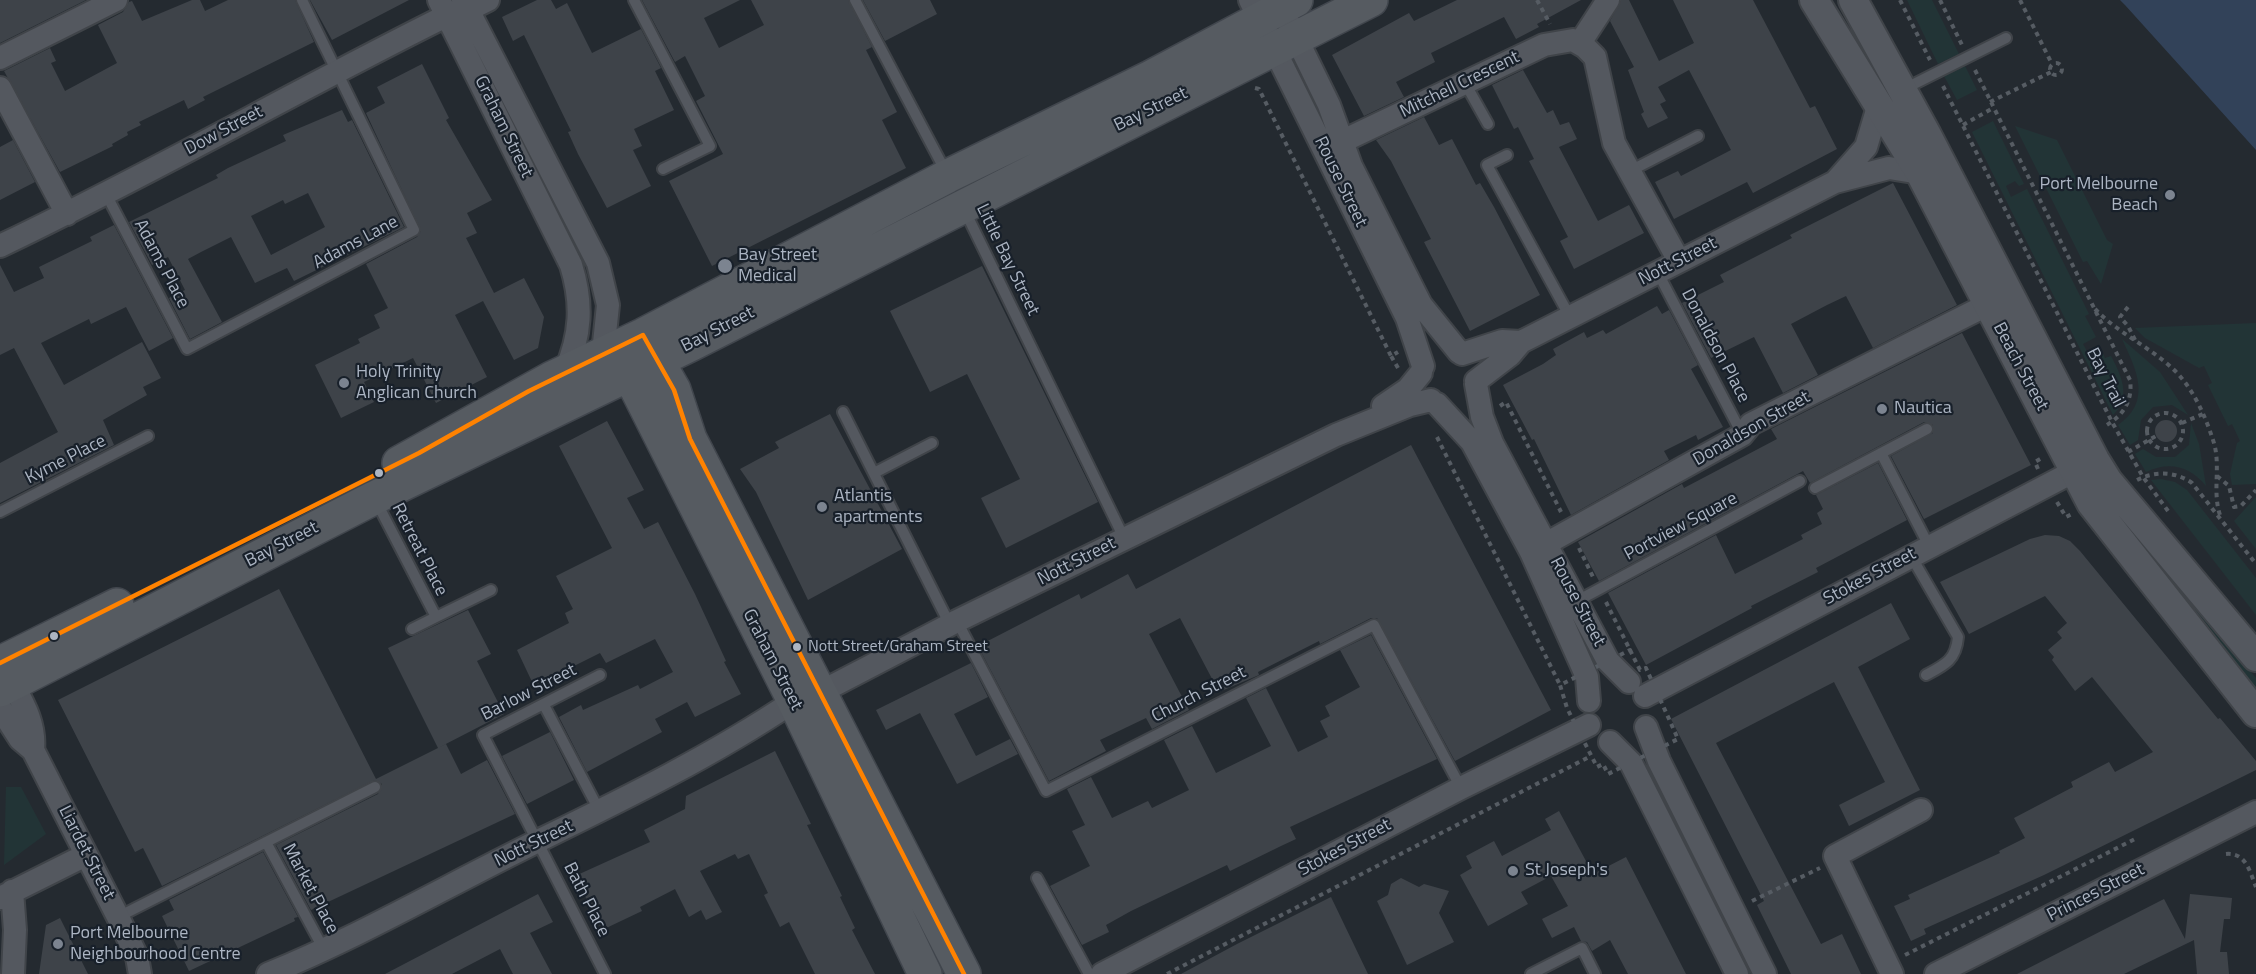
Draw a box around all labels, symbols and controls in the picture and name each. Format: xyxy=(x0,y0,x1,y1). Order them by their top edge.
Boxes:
street label: Mitchell Crescent xyxy=(1397,47,1523,123)
street label: Graham Street xyxy=(469,73,537,181)
street label: Bay Street xyxy=(1111,83,1191,137)
street label: Dow Street xyxy=(181,101,267,161)
street label: Rouse Street xyxy=(1309,133,1371,231)
place label: Port Melbourne Beach xyxy=(2040,174,2158,216)
marker: Port Melbourne Beach xyxy=(2163,188,2177,202)
street label: Little Bay Street xyxy=(971,201,1043,319)
street label: Adams Lane xyxy=(310,212,402,274)
street label: Adams Place xyxy=(129,216,193,312)
street label: Nott Street xyxy=(1635,233,1721,291)
place label: Bay Street Medical xyxy=(738,245,817,288)
marker: Bay Street Medical xyxy=(716,257,734,275)
street label: Donaldson Place xyxy=(1676,285,1754,407)
street label: Bay Street xyxy=(678,302,758,358)
street label: Beach Street xyxy=(1988,319,2052,415)
street label: Bay Trail xyxy=(2081,345,2129,411)
place label: Holy Trinity Anglican Church xyxy=(356,362,477,404)
marker: Holy Trinity Anglican Church xyxy=(337,376,351,390)
street label: Donaldson Street xyxy=(1690,387,1814,471)
place label: Nautica xyxy=(1894,398,1952,420)
marker: Nautica xyxy=(1875,402,1889,416)
street label: Kyme Place xyxy=(22,431,110,489)
unlabelled marker xyxy=(373,467,385,479)
place label: Atlantis apartments xyxy=(834,486,923,528)
street label: Portview Square xyxy=(1621,488,1741,566)
street label: Retreat Place xyxy=(386,500,452,600)
marker: Atlantis apartments xyxy=(815,500,829,514)
street label: Bay Street xyxy=(242,517,322,573)
street label: Nott Street xyxy=(1034,533,1120,591)
street label: Stokes Street xyxy=(1820,544,1920,610)
street label: Rouse Street xyxy=(1545,554,1609,650)
street label: Graham Street xyxy=(737,606,807,714)
unlabelled marker xyxy=(48,630,60,642)
place label: Nott Street/Graham Street xyxy=(808,637,988,657)
marker: Nott Street/Graham Street xyxy=(791,641,803,653)
street label: Barlow Street xyxy=(478,660,580,726)
street label: Church Street xyxy=(1148,662,1250,728)
street label: Liardet Street xyxy=(53,802,119,904)
street label: Stokes Street xyxy=(1295,815,1395,881)
street label: Nott Street xyxy=(491,816,577,872)
street label: Market Place xyxy=(277,840,343,938)
street label: Bath Place xyxy=(558,859,614,941)
street label: Princes Street xyxy=(2044,859,2148,927)
place label: St Joseph's xyxy=(1525,860,1608,882)
marker: St Joseph's xyxy=(1506,864,1520,878)
place label: Port Melbourne Neighbourhood Centre xyxy=(70,923,241,966)
marker: Port Melbourne Neighbourhood Centre xyxy=(51,937,65,951)

